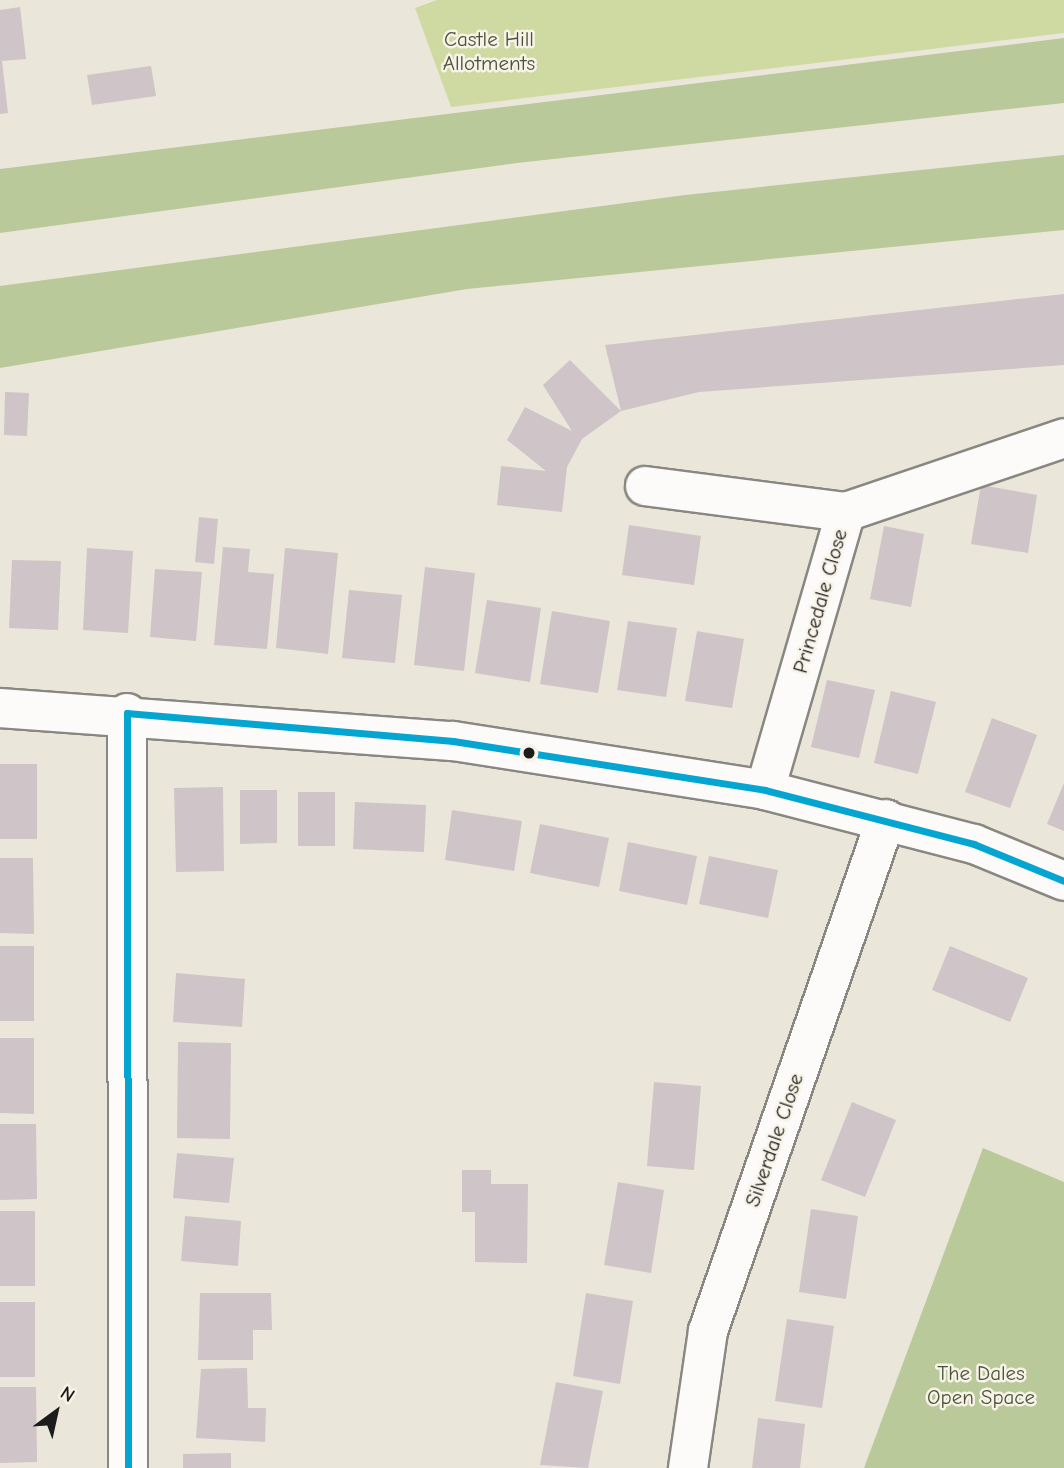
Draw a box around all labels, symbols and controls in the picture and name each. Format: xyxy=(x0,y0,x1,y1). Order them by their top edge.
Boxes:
park label: Castle Hill Allotments xyxy=(443,26,535,76)
street label: Princedale Close xyxy=(787,526,853,676)
unlabelled marker xyxy=(522,746,536,760)
street label: Silverdale Close xyxy=(739,1070,809,1210)
park label: The Dales Open Space xyxy=(927,1360,1035,1410)
north arrow xyxy=(21,1377,91,1447)
text: N xyxy=(56,1382,79,1407)

